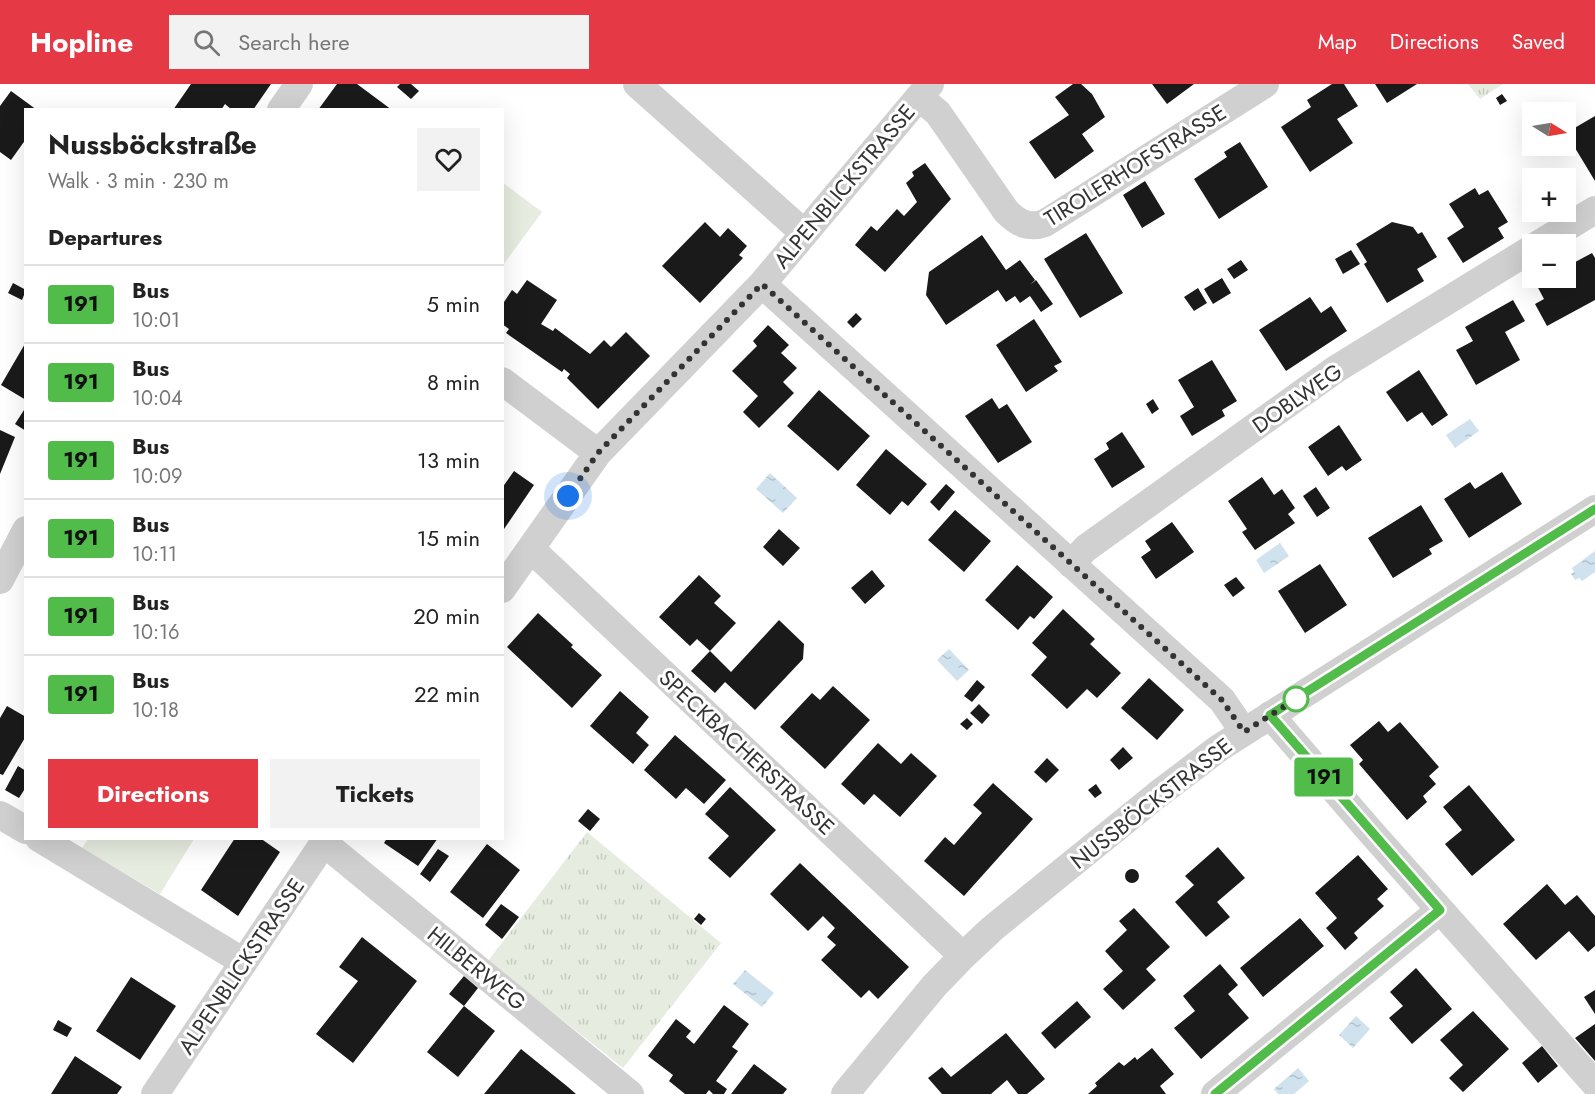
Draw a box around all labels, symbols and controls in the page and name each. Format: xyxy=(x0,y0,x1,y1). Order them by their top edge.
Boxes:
search box xyxy=(169,15,589,69)
text: Hopline xyxy=(30,22,133,63)
icon: search xyxy=(190,26,223,59)
text: Search here xyxy=(238,26,350,58)
text: Map xyxy=(1318,27,1357,57)
text: Directions xyxy=(1390,27,1479,57)
text: Saved xyxy=(1512,27,1565,57)
street label: TIROLERHOFSTRASSE xyxy=(1038,96,1232,234)
street label: ALPENBLICKSTRASSE xyxy=(766,97,922,275)
north arrow xyxy=(1522,102,1576,156)
map controls xyxy=(1522,102,1576,288)
text: Nussböckstraße xyxy=(48,124,257,165)
button: heart xyxy=(417,128,480,191)
text: Walk · 3 min · 230 m xyxy=(48,167,229,196)
button: + xyxy=(1522,168,1576,222)
text: Departures xyxy=(48,221,162,253)
button: − xyxy=(1522,234,1576,288)
text: Bus xyxy=(132,274,169,306)
text: 5 min xyxy=(427,288,480,320)
text: 191 xyxy=(63,289,99,319)
text: 10:01 xyxy=(132,306,180,335)
text: Bus xyxy=(132,352,169,384)
street label: DOBLWEG xyxy=(1246,355,1348,441)
text: 8 min xyxy=(427,366,480,398)
text: 191 xyxy=(63,367,99,397)
text: 10:04 xyxy=(132,384,183,413)
text: Bus xyxy=(132,430,169,462)
text: 13 min xyxy=(417,444,480,476)
text: 191 xyxy=(63,445,99,475)
text: 10:09 xyxy=(132,462,183,491)
your location xyxy=(553,481,583,511)
text: Bus xyxy=(132,508,169,540)
text: 15 min xyxy=(417,522,480,554)
text: 191 xyxy=(63,523,99,553)
text: 10:11 xyxy=(132,540,177,569)
text: Bus xyxy=(132,586,169,618)
text: 20 min xyxy=(413,600,480,632)
text: 191 xyxy=(63,601,99,631)
text: 10:16 xyxy=(132,618,180,647)
street label: SPECKBACHERSTRASSE xyxy=(652,662,842,842)
text: Bus xyxy=(132,664,169,696)
text: 22 min xyxy=(414,678,480,710)
text: 191 xyxy=(63,679,99,709)
unlabelled marker xyxy=(1283,686,1309,712)
text: 10:18 xyxy=(132,696,179,725)
street label: NUSSBÖCKSTRASSE xyxy=(1063,730,1239,876)
line badge: 191 xyxy=(1290,758,1358,796)
button: Directions xyxy=(48,759,258,828)
button: Tickets xyxy=(270,759,480,828)
text: 191 xyxy=(1306,762,1342,792)
street label: ALPENBLICKSTRASSE xyxy=(170,872,312,1060)
street label: HILBERWEG xyxy=(421,918,533,1018)

